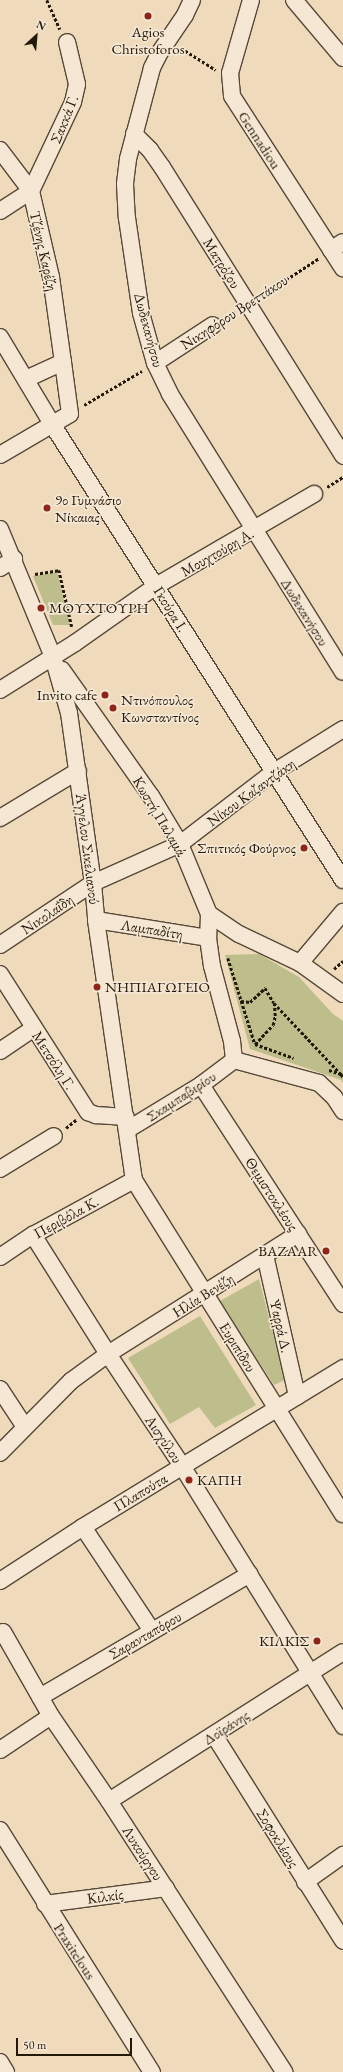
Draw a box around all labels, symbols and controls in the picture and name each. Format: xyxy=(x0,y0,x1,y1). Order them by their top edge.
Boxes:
marker: Agios Christoforos xyxy=(143,11,153,21)
north arrow xyxy=(16,16,56,56)
text: N xyxy=(34,17,48,33)
place label: Agios Christoforos xyxy=(111,22,185,57)
street label: Σακκά Γ. xyxy=(46,92,82,146)
street label: Gennadiou xyxy=(235,108,285,172)
street label: Τζένης Καρέζη xyxy=(26,209,62,293)
street label: Ματρόζου xyxy=(199,234,245,292)
street label: Νικηφόρου Βρεττάκου xyxy=(177,271,291,353)
street label: Δωδεκανήσου xyxy=(130,291,168,369)
place label: 9ο Γυμνάσιο Νίκαιας xyxy=(55,490,122,525)
marker: 9ο Γυμνάσιο Νίκαιας xyxy=(42,503,52,513)
street label: Μουχτούρη Α. xyxy=(177,524,257,580)
street label: Δωδεκανήσου xyxy=(277,575,333,649)
street label: Γκούρα Ι. xyxy=(150,583,192,635)
place label: ΜΟΥΧΤΟΥΡΗ xyxy=(49,599,149,617)
marker: ΜΟΥΧΤΟΥΡΗ xyxy=(36,603,46,613)
place label: Invito cafe xyxy=(37,686,97,704)
marker: Invito cafe xyxy=(100,690,110,700)
place label: Ντινόπουλος Κωνσταντίνος xyxy=(121,690,199,725)
marker: Ντινόπουλος Κωνσταντίνος xyxy=(108,703,118,713)
street label: Νίκου Καζαντζάκη xyxy=(203,754,299,830)
street label: Κωστή Παλαμά xyxy=(129,773,191,859)
street label: Άγγελου Σικελιανού xyxy=(72,793,104,905)
place label: Σπιτικός Φούρνος xyxy=(197,839,296,857)
marker: Σπιτικός Φούρνος xyxy=(299,843,309,853)
street label: Νικολαΐδη xyxy=(18,890,76,938)
street label: Λαμπαδίτη xyxy=(120,915,184,943)
place label: ΝΗΠΙΑΓΩΓΕΙΟ xyxy=(105,978,210,996)
marker: ΝΗΠΙΑΓΩΓΕΙΟ xyxy=(92,982,102,992)
street label: Μετσόλη Γ. xyxy=(28,1027,80,1093)
street label: Σκαμπαβιρίου xyxy=(143,1067,219,1125)
street label: Θεμιστοκλέους xyxy=(241,1154,303,1234)
street label: Περιβόλα Κ. xyxy=(30,1192,102,1242)
place label: BAZAAR xyxy=(258,1242,318,1260)
marker: BAZAAR xyxy=(321,1246,331,1256)
street label: Ηλία Βενέζη xyxy=(169,1269,237,1321)
street label: Ψαρρά Δ. xyxy=(266,1298,296,1354)
street label: Ευριπίδου xyxy=(216,1319,260,1375)
street label: Αισχύλου xyxy=(142,1412,186,1466)
street label: Πλαπούτα xyxy=(110,1469,170,1515)
place label: ΚΑΠΗ xyxy=(197,1471,242,1489)
marker: ΚΑΠΗ xyxy=(184,1475,194,1485)
street label: Σαρανταπόρου xyxy=(106,1607,184,1663)
place label: ΚΙΛΚΙΣ xyxy=(259,1632,309,1650)
marker: ΚΙΛΚΙΣ xyxy=(312,1636,322,1646)
street label: Δοϊράνης xyxy=(200,1706,252,1748)
street label: Σοφοκλέους xyxy=(253,1805,303,1871)
street label: Λυκούργου xyxy=(119,1822,167,1884)
street label: Κιλκίς xyxy=(86,1885,124,1907)
street label: Praxitelous xyxy=(50,1919,100,1983)
scale bar xyxy=(18,2030,134,2056)
text: 50 m xyxy=(23,2037,46,2053)

